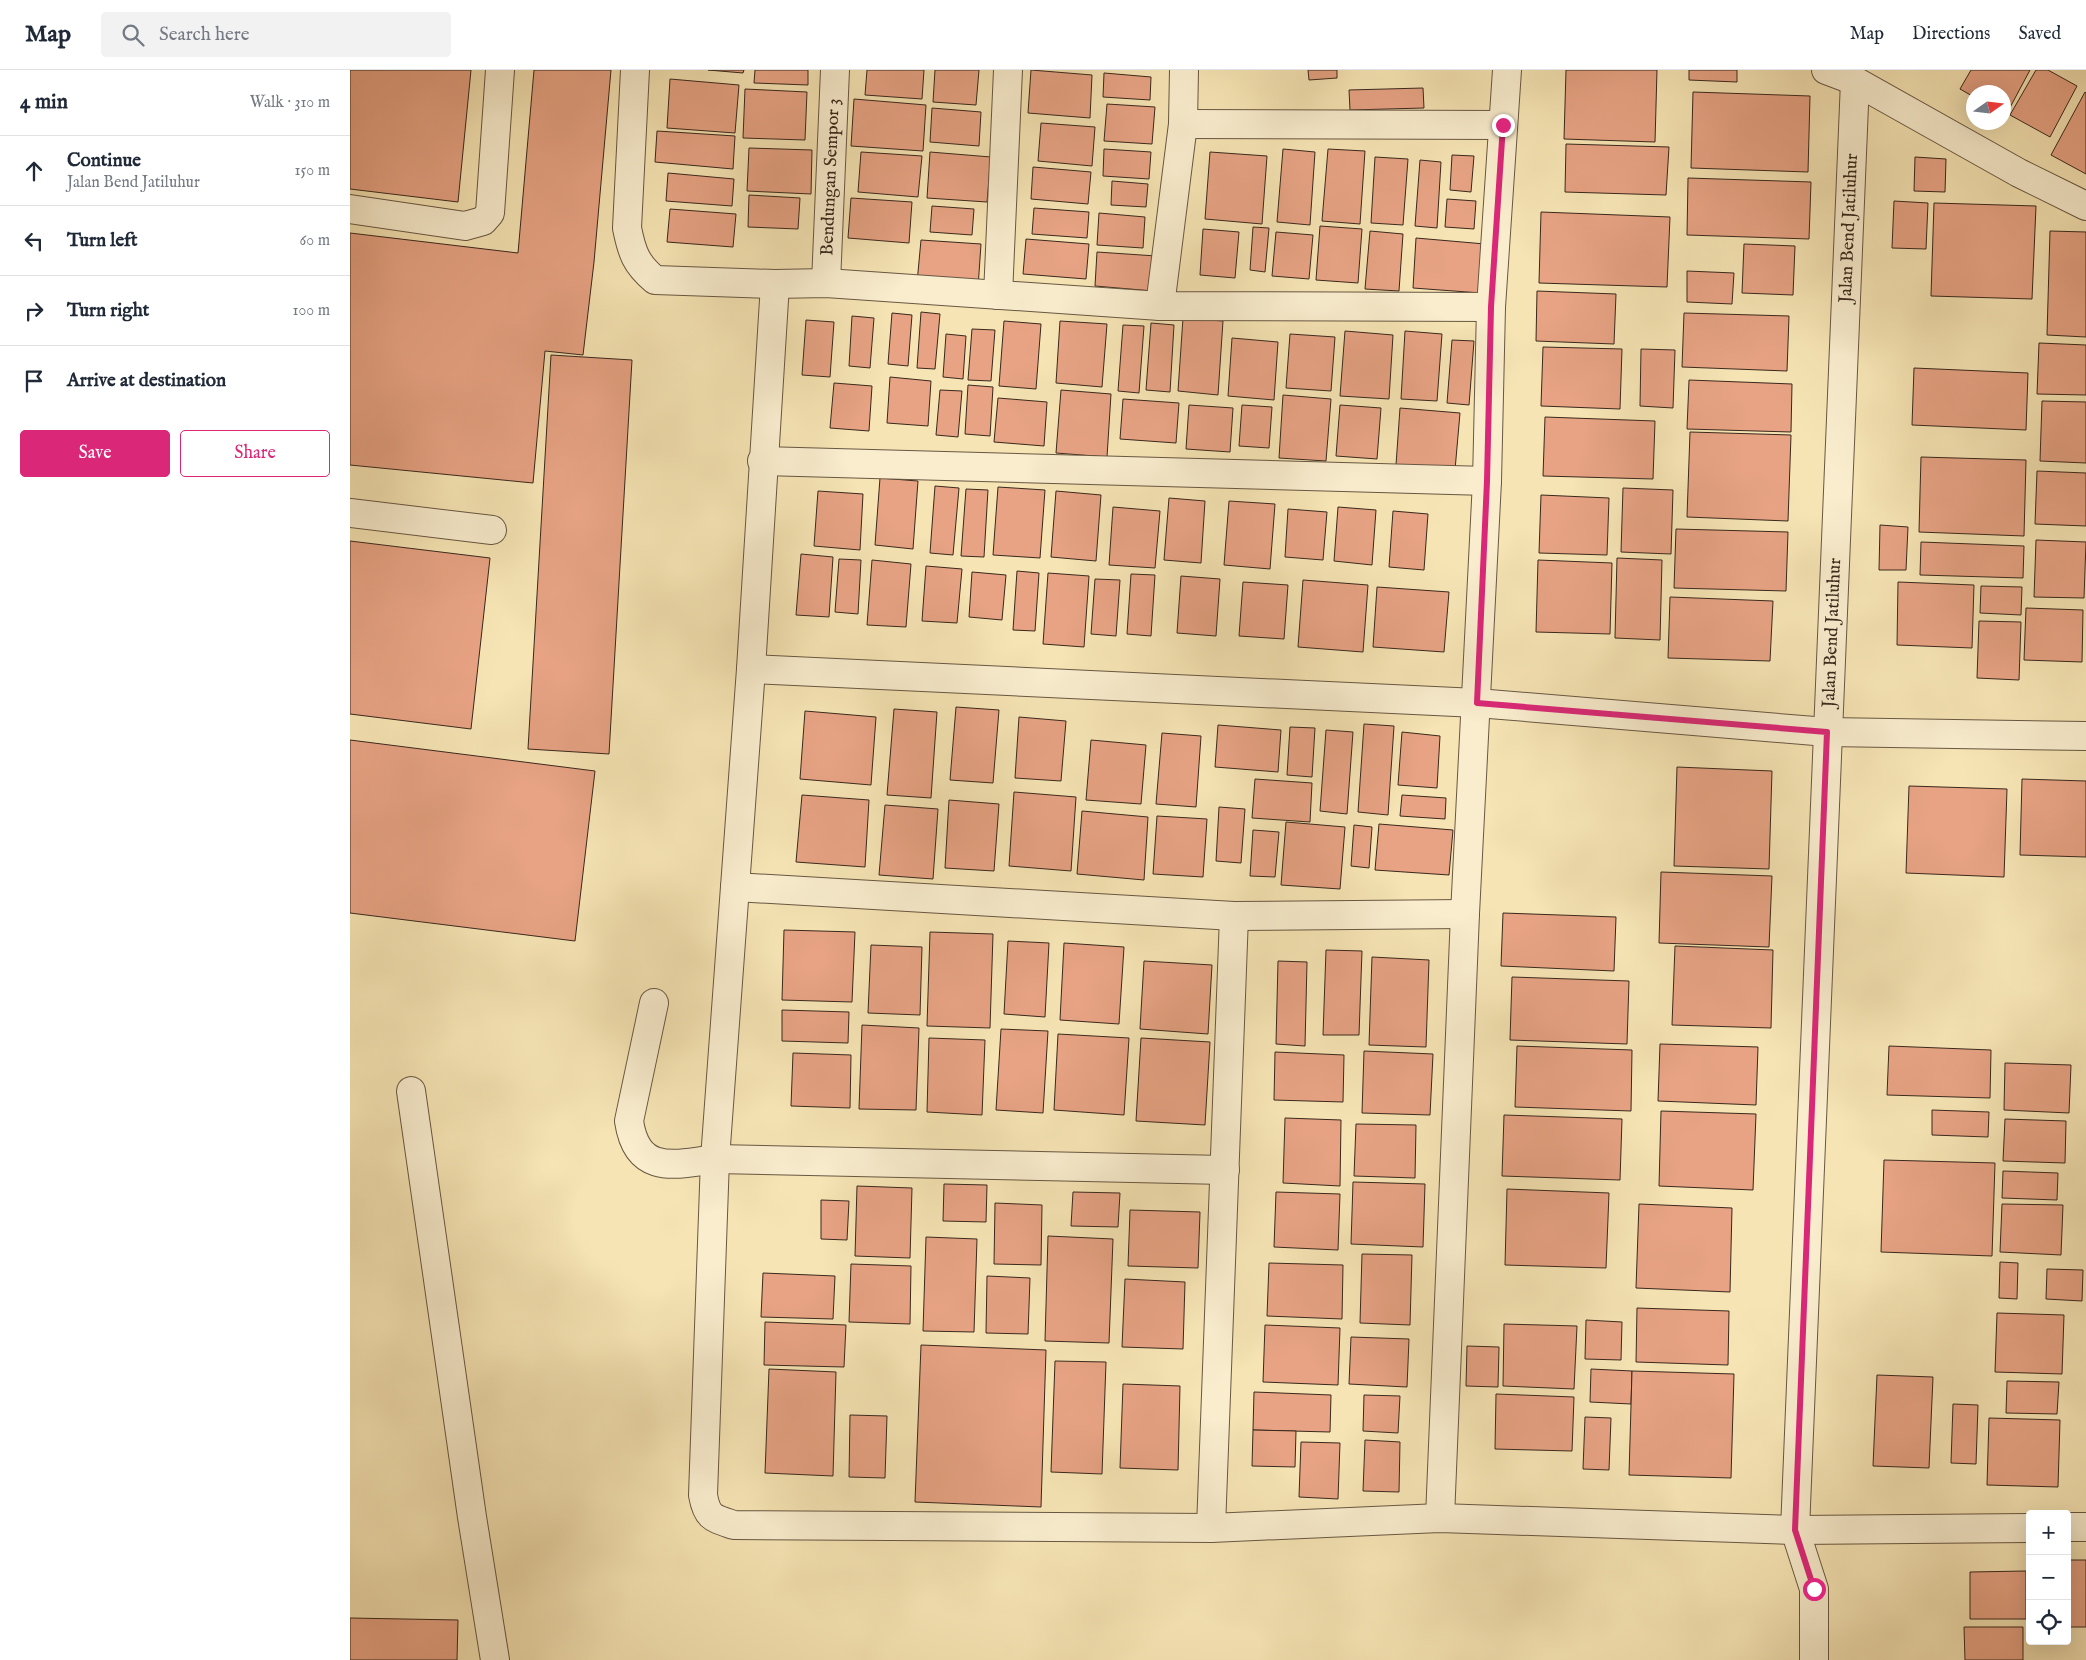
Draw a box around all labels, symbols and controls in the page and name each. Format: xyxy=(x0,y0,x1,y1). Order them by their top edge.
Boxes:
search box xyxy=(101,12,451,57)
text: Map xyxy=(25,19,71,50)
icon: search xyxy=(119,21,147,49)
text: Search here xyxy=(159,23,250,47)
text: Map xyxy=(1850,23,1884,46)
text: Directions xyxy=(1912,23,1990,46)
text: Saved xyxy=(2018,23,2061,46)
north arrow xyxy=(1966,85,2011,130)
text: 4 min xyxy=(20,89,68,116)
text: Walk · 310 m xyxy=(250,93,330,113)
street label: Bendungan Sempor 3 xyxy=(816,98,845,256)
route end xyxy=(1492,114,1515,137)
text: Continue xyxy=(67,149,141,173)
street label: Jalan Bend Jatiluhur xyxy=(1834,153,1864,305)
icon: ahead xyxy=(20,157,48,185)
text: 150 m xyxy=(295,161,330,181)
text: Jalan Bend Jatiluhur xyxy=(67,173,200,193)
icon: left xyxy=(20,227,48,255)
text: Turn left xyxy=(67,229,138,253)
text: 60 m xyxy=(300,231,330,251)
icon: right xyxy=(20,297,48,325)
text: Turn right xyxy=(67,299,149,323)
text: 100 m xyxy=(293,301,330,321)
icon: arrive xyxy=(20,367,48,395)
text: Arrive at destination xyxy=(67,369,226,393)
button: Save xyxy=(20,430,170,477)
button: Share xyxy=(180,430,330,477)
street label: Jalan Bend Jatiluhur xyxy=(1817,557,1847,710)
map controls xyxy=(2026,1510,2071,1645)
button: + xyxy=(2026,1510,2071,1555)
button: − xyxy=(2026,1555,2071,1600)
route start xyxy=(1803,1578,1826,1601)
button: locate xyxy=(2026,1600,2071,1645)

